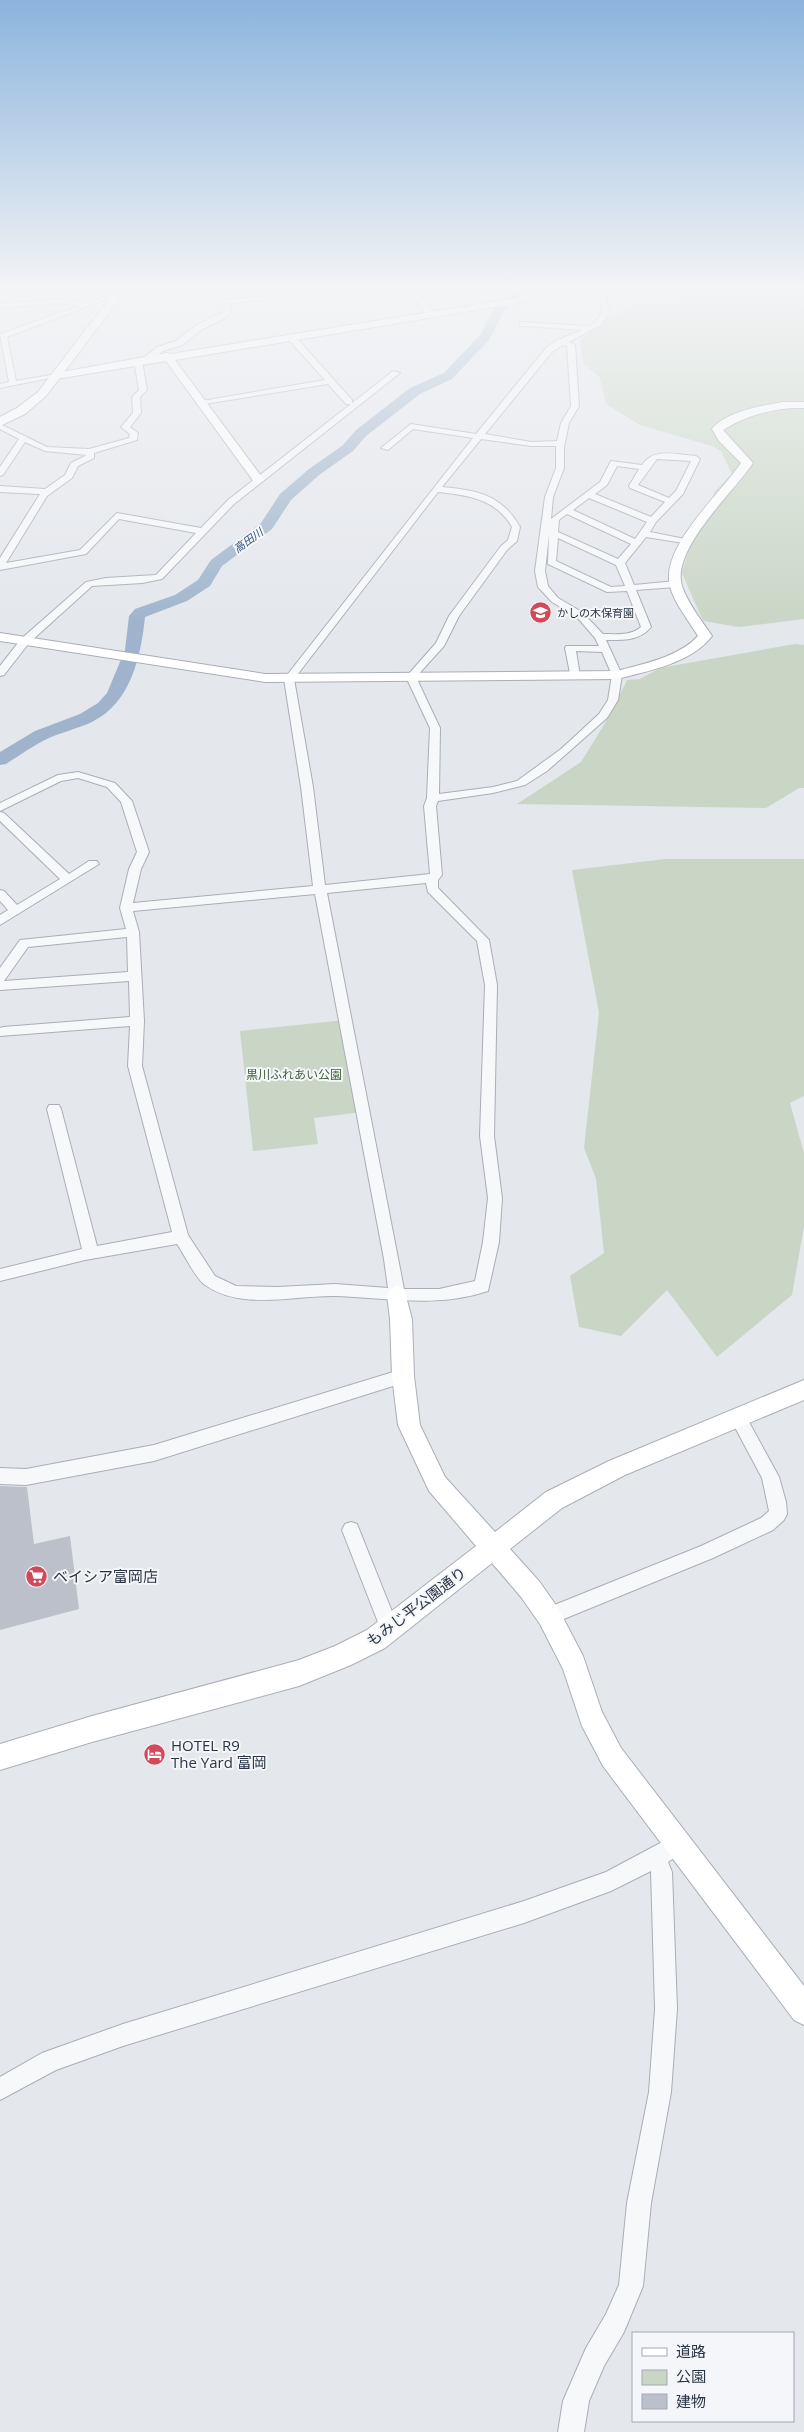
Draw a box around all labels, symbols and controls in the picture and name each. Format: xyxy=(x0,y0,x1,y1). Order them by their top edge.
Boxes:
water label: 高田川 xyxy=(230,524,267,556)
school or university icon: かしの木保育園 xyxy=(529,600,553,624)
place label: かしの木保育園 xyxy=(557,605,634,620)
park label: 黒川ふれあい公園 xyxy=(246,1066,342,1083)
street label: もみじ平公園通り xyxy=(362,1562,470,1650)
supermarket icon: ベイシア富岡店 xyxy=(25,1564,49,1588)
place label: ベイシア富岡店 xyxy=(53,1566,158,1586)
place label: HOTEL R9 The Yard 富岡 xyxy=(171,1735,267,1772)
hotel icon: HOTEL R9 The Yard 富岡 xyxy=(143,1742,167,1766)
legend xyxy=(632,2332,794,2422)
text: 道路 xyxy=(676,2341,706,2361)
text: 公園 xyxy=(676,2366,706,2386)
text: 建物 xyxy=(676,2391,706,2411)

